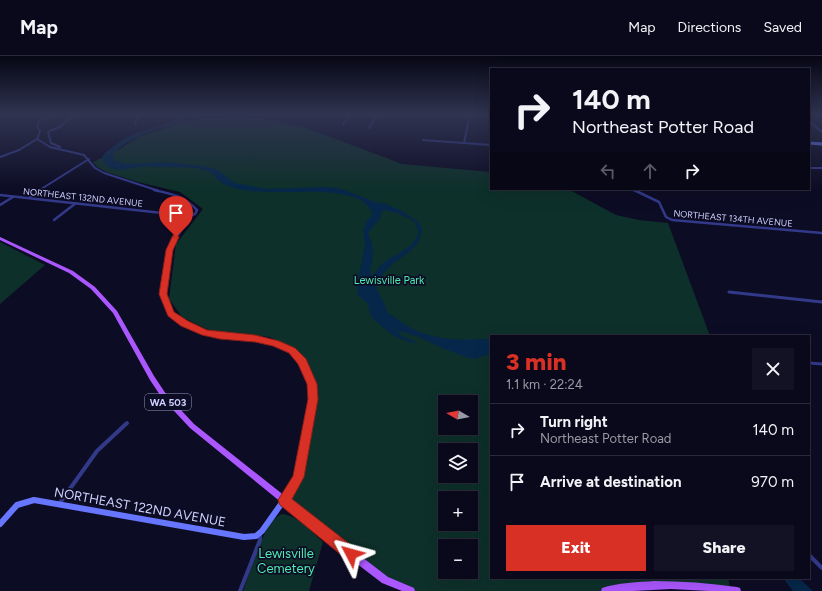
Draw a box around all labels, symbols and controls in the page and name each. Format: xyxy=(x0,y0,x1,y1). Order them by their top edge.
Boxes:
text: Map xyxy=(20,16,58,39)
text: Map xyxy=(628,19,656,36)
text: Directions xyxy=(678,19,741,36)
text: Saved xyxy=(763,19,802,36)
text: 140 m xyxy=(572,82,651,116)
icon: right xyxy=(506,84,558,136)
text: Northeast Potter Road xyxy=(572,116,754,138)
icon: left xyxy=(597,160,619,182)
icon: ahead xyxy=(639,160,661,182)
icon: right xyxy=(681,160,703,182)
street label: NORTHEAST 132ND AVENUE xyxy=(23,185,143,209)
pin xyxy=(159,196,193,237)
icon: arrive xyxy=(165,202,187,224)
street label: NORTHEAST 134TH AVENUE xyxy=(673,207,793,229)
park label: Lewisville Park xyxy=(354,274,425,287)
text: 3 min xyxy=(506,347,567,376)
button: close xyxy=(752,348,794,390)
text: 1.1 km · 22:24 xyxy=(506,377,583,392)
road number: WA 503 xyxy=(145,394,191,410)
north arrow xyxy=(438,395,478,435)
map controls xyxy=(438,395,478,579)
text: Turn right xyxy=(540,413,608,431)
icon: right xyxy=(506,419,528,441)
text: 140 m xyxy=(752,421,794,439)
text: Northeast Potter Road xyxy=(540,431,671,446)
button: layers xyxy=(438,443,478,483)
icon: arrive xyxy=(506,471,528,493)
text: Arrive at destination xyxy=(540,473,681,491)
text: 970 m xyxy=(751,473,794,491)
street label: NORTHEAST 122ND AVENUE xyxy=(53,485,227,529)
button: + xyxy=(438,491,478,531)
button: Exit xyxy=(506,525,646,571)
button: Share xyxy=(654,525,794,571)
position arrow xyxy=(330,533,372,575)
button: − xyxy=(438,539,478,579)
park label: Lewisville Cemetery xyxy=(257,546,315,576)

